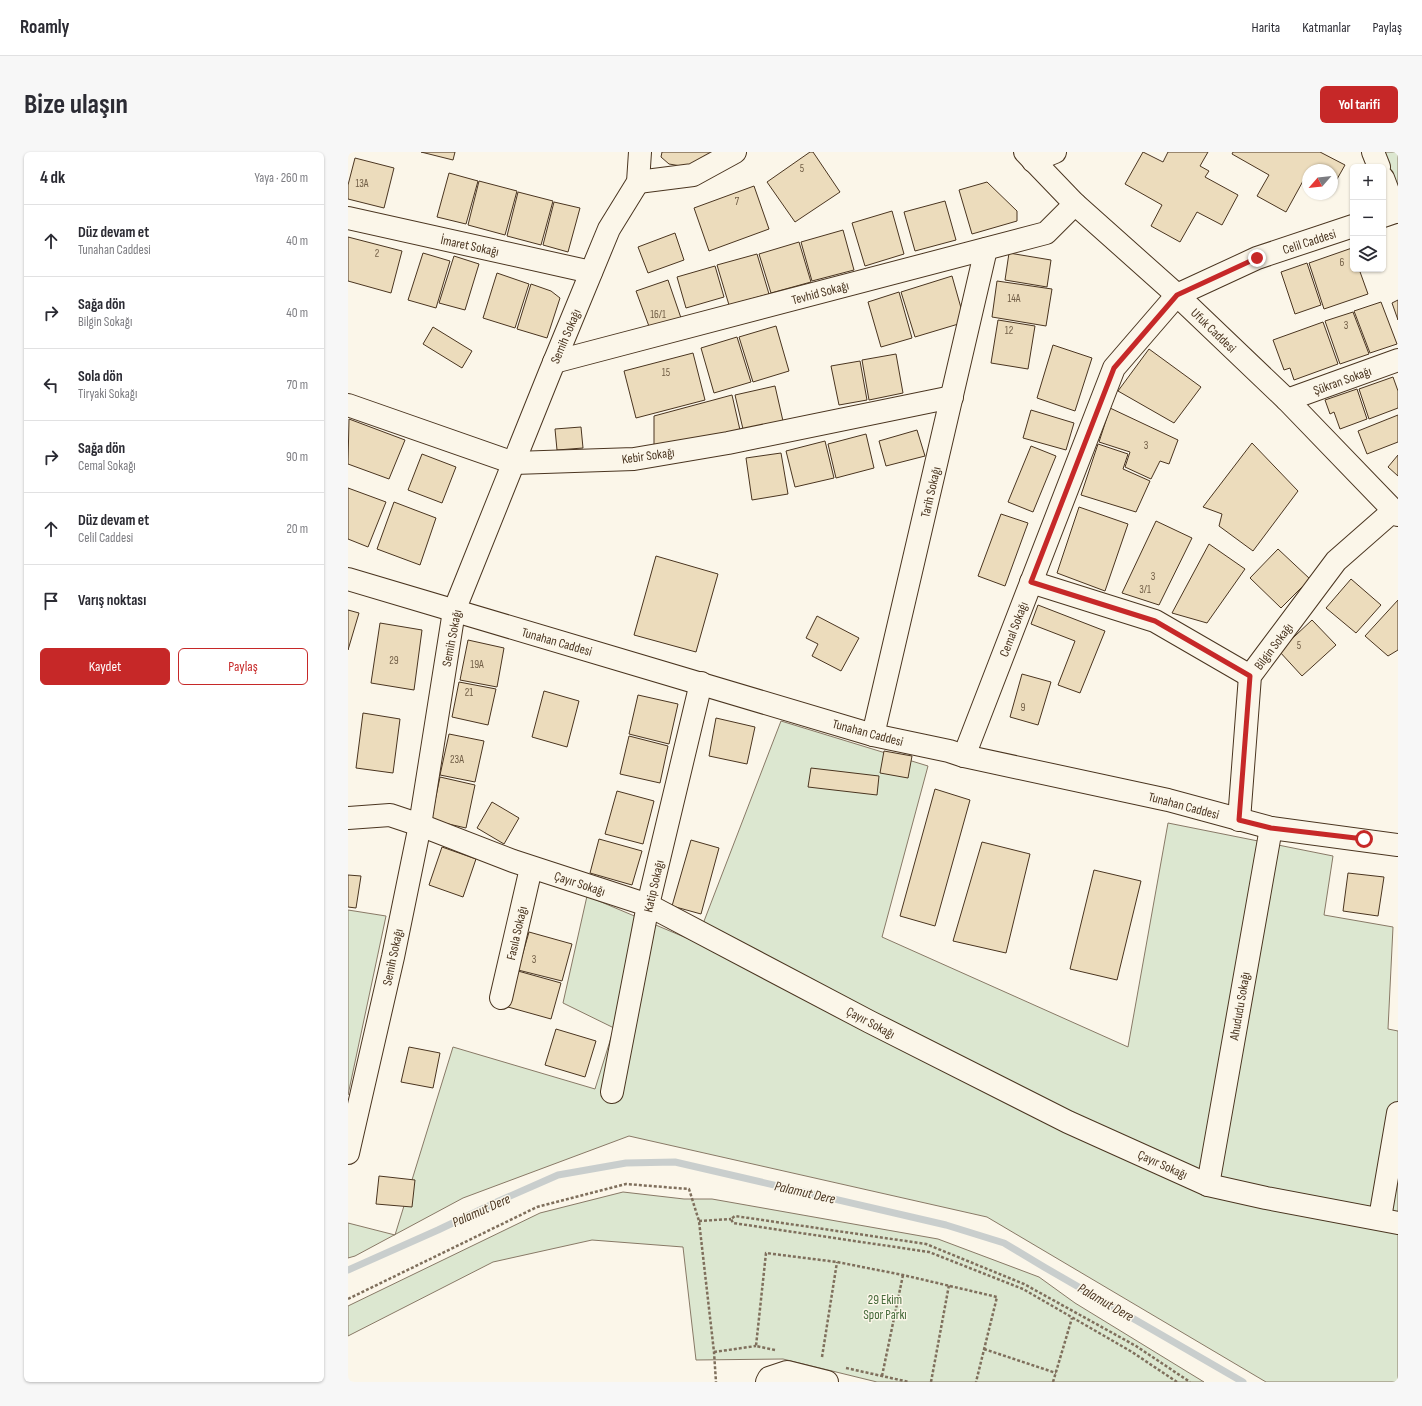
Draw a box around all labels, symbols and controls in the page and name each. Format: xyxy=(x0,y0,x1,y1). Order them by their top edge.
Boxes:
text: Roamly xyxy=(20,16,70,39)
text: Harita xyxy=(1252,19,1280,36)
text: Katmanlar xyxy=(1302,19,1351,36)
text: Paylaş xyxy=(1373,19,1402,36)
button: Yol tarifi xyxy=(1320,86,1398,123)
text: Bize ulaşın xyxy=(24,88,128,121)
house number: 5 xyxy=(800,162,804,175)
north arrow xyxy=(1302,164,1338,200)
map controls xyxy=(1350,164,1386,272)
button: + xyxy=(1350,164,1386,200)
text: 4 dk xyxy=(40,168,65,188)
text: Yaya · 260 m xyxy=(254,170,308,186)
house number: 13A xyxy=(355,177,369,190)
house number: 7 xyxy=(735,195,740,208)
button: − xyxy=(1350,200,1386,236)
text: Düz devam et xyxy=(78,223,149,242)
street label: Celil Caddesi xyxy=(1281,226,1338,258)
icon: ahead xyxy=(40,230,62,252)
street label: İmaret Sokağı xyxy=(439,231,501,260)
text: 40 m xyxy=(286,233,308,249)
button: layers xyxy=(1350,236,1386,272)
text: Tunahan Caddesi xyxy=(78,242,151,258)
house number: 2 xyxy=(375,247,380,260)
route end xyxy=(1248,249,1266,267)
house number: 6 xyxy=(1340,256,1345,269)
street label: Tevhid Sokağı xyxy=(790,278,851,308)
house number: 14A xyxy=(1007,292,1021,305)
text: Sağa dön xyxy=(78,295,125,314)
icon: right xyxy=(40,302,62,324)
text: 40 m xyxy=(286,305,308,321)
street label: Ufuk Caddesi xyxy=(1187,305,1239,356)
street label: Semih Sokağı xyxy=(547,307,585,366)
house number: 16/1 xyxy=(650,308,666,321)
text: Bilgin Sokağı xyxy=(78,314,132,330)
house number: 3 xyxy=(1344,319,1349,332)
house number: 12 xyxy=(1005,324,1014,337)
street label: Şükran Sokağı xyxy=(1311,363,1374,399)
house number: 15 xyxy=(662,366,670,379)
text: Sola dön xyxy=(78,367,123,386)
icon: left xyxy=(40,374,62,396)
text: 70 m xyxy=(287,377,308,393)
text: Tiryaki Sokağı xyxy=(78,386,137,402)
text: Sağa dön xyxy=(78,439,125,458)
house number: 3 xyxy=(1144,439,1149,452)
street label: Kebir Sokağı xyxy=(621,444,676,468)
icon: right xyxy=(40,446,62,468)
text: 90 m xyxy=(286,449,308,465)
text: Cemal Sokağı xyxy=(78,458,136,474)
street label: Tarih Sokağı xyxy=(917,465,945,519)
text: Düz devam et xyxy=(78,511,149,530)
icon: ahead xyxy=(40,518,62,540)
text: 20 m xyxy=(286,521,308,537)
text: Celil Caddesi xyxy=(78,530,133,546)
house number: 3 xyxy=(1151,570,1156,583)
house number: 3/1 xyxy=(1139,583,1151,596)
icon: arrive xyxy=(40,590,62,612)
text: Varış noktası xyxy=(78,591,146,610)
street label: Cemal Sokağı xyxy=(996,600,1032,659)
street label: Semih Sokağı xyxy=(439,608,465,668)
street label: Bilgin Sokağı xyxy=(1251,620,1297,673)
street label: Tunahan Caddesi xyxy=(520,624,594,660)
house number: 5 xyxy=(1297,639,1301,652)
button: Kaydet xyxy=(40,648,170,685)
button: Paylaş xyxy=(178,648,308,685)
house number: 29 xyxy=(389,654,399,667)
house number: 19A xyxy=(470,658,484,671)
house number: 21 xyxy=(465,686,473,699)
house number: 9 xyxy=(1021,701,1026,714)
street label: Tunahan Caddesi xyxy=(831,716,905,750)
house number: 23A xyxy=(450,753,464,766)
street label: Tunahan Caddesi xyxy=(1147,789,1221,823)
route start xyxy=(1355,830,1373,848)
street label: Katip Sokağı xyxy=(640,859,668,914)
street label: Çayır Sokağı xyxy=(552,868,607,900)
street label: Fasıla Sokağı xyxy=(503,905,531,962)
street label: Semih Sokağı xyxy=(379,927,407,987)
house number: 3 xyxy=(532,953,537,966)
street label: Ahududu Sokağı xyxy=(1226,971,1254,1043)
street label: Çayır Sokağı xyxy=(843,1003,898,1042)
street label: Çayır Sokağı xyxy=(1135,1147,1190,1183)
water label: Palamut Dere xyxy=(773,1177,838,1208)
water label: Palamut Dere xyxy=(449,1190,513,1231)
water label: Palamut Dere xyxy=(1075,1280,1137,1326)
park label: 29 Ekim Spor Parkı xyxy=(863,1292,907,1323)

